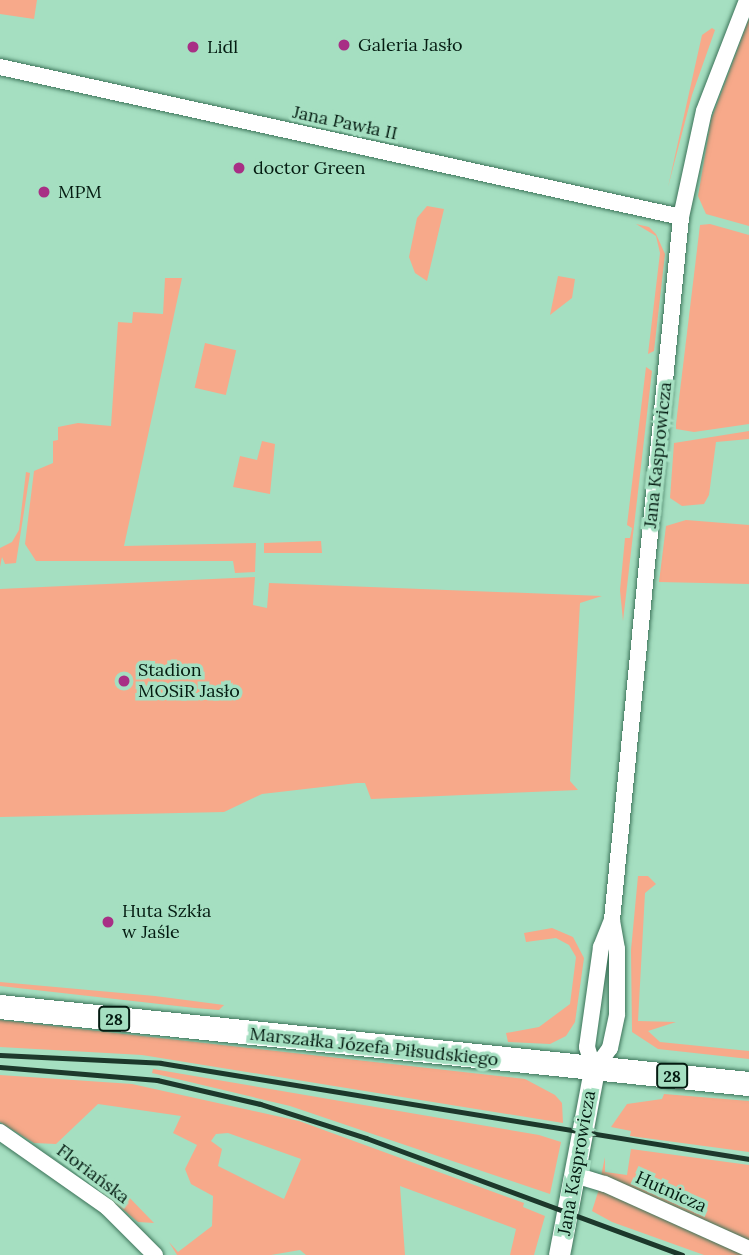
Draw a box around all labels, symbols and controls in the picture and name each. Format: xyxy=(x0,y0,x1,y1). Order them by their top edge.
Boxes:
place label: Galeria Jasło xyxy=(358,34,463,56)
place label: Lidl xyxy=(207,36,238,58)
marker: Galeria Jasło xyxy=(336,37,352,53)
marker: Lidl xyxy=(185,39,201,55)
street label: Jana Pawła II xyxy=(291,101,399,145)
place label: doctor Green xyxy=(253,157,366,179)
marker: doctor Green xyxy=(231,160,247,176)
place label: MPM xyxy=(58,181,102,203)
marker: MPM xyxy=(36,184,52,200)
street label: Jana Kasprowicza xyxy=(640,381,676,529)
place label: Stadion MOSiR Jasło xyxy=(138,660,240,702)
marker: Stadion MOSiR Jasło xyxy=(116,673,132,689)
place label: Huta Szkła w Jaśle xyxy=(122,901,211,944)
marker: Huta Szkła w Jaśle xyxy=(100,914,116,930)
road number: 28 xyxy=(96,1007,132,1032)
street label: Marszałka Józefa Piłsudskiego xyxy=(249,1023,499,1071)
road number: 28 xyxy=(654,1064,690,1088)
street label: Jana Kasprowicza xyxy=(554,1089,600,1237)
street label: Floriańska xyxy=(52,1140,134,1208)
street label: Hutnicza xyxy=(632,1167,710,1217)

